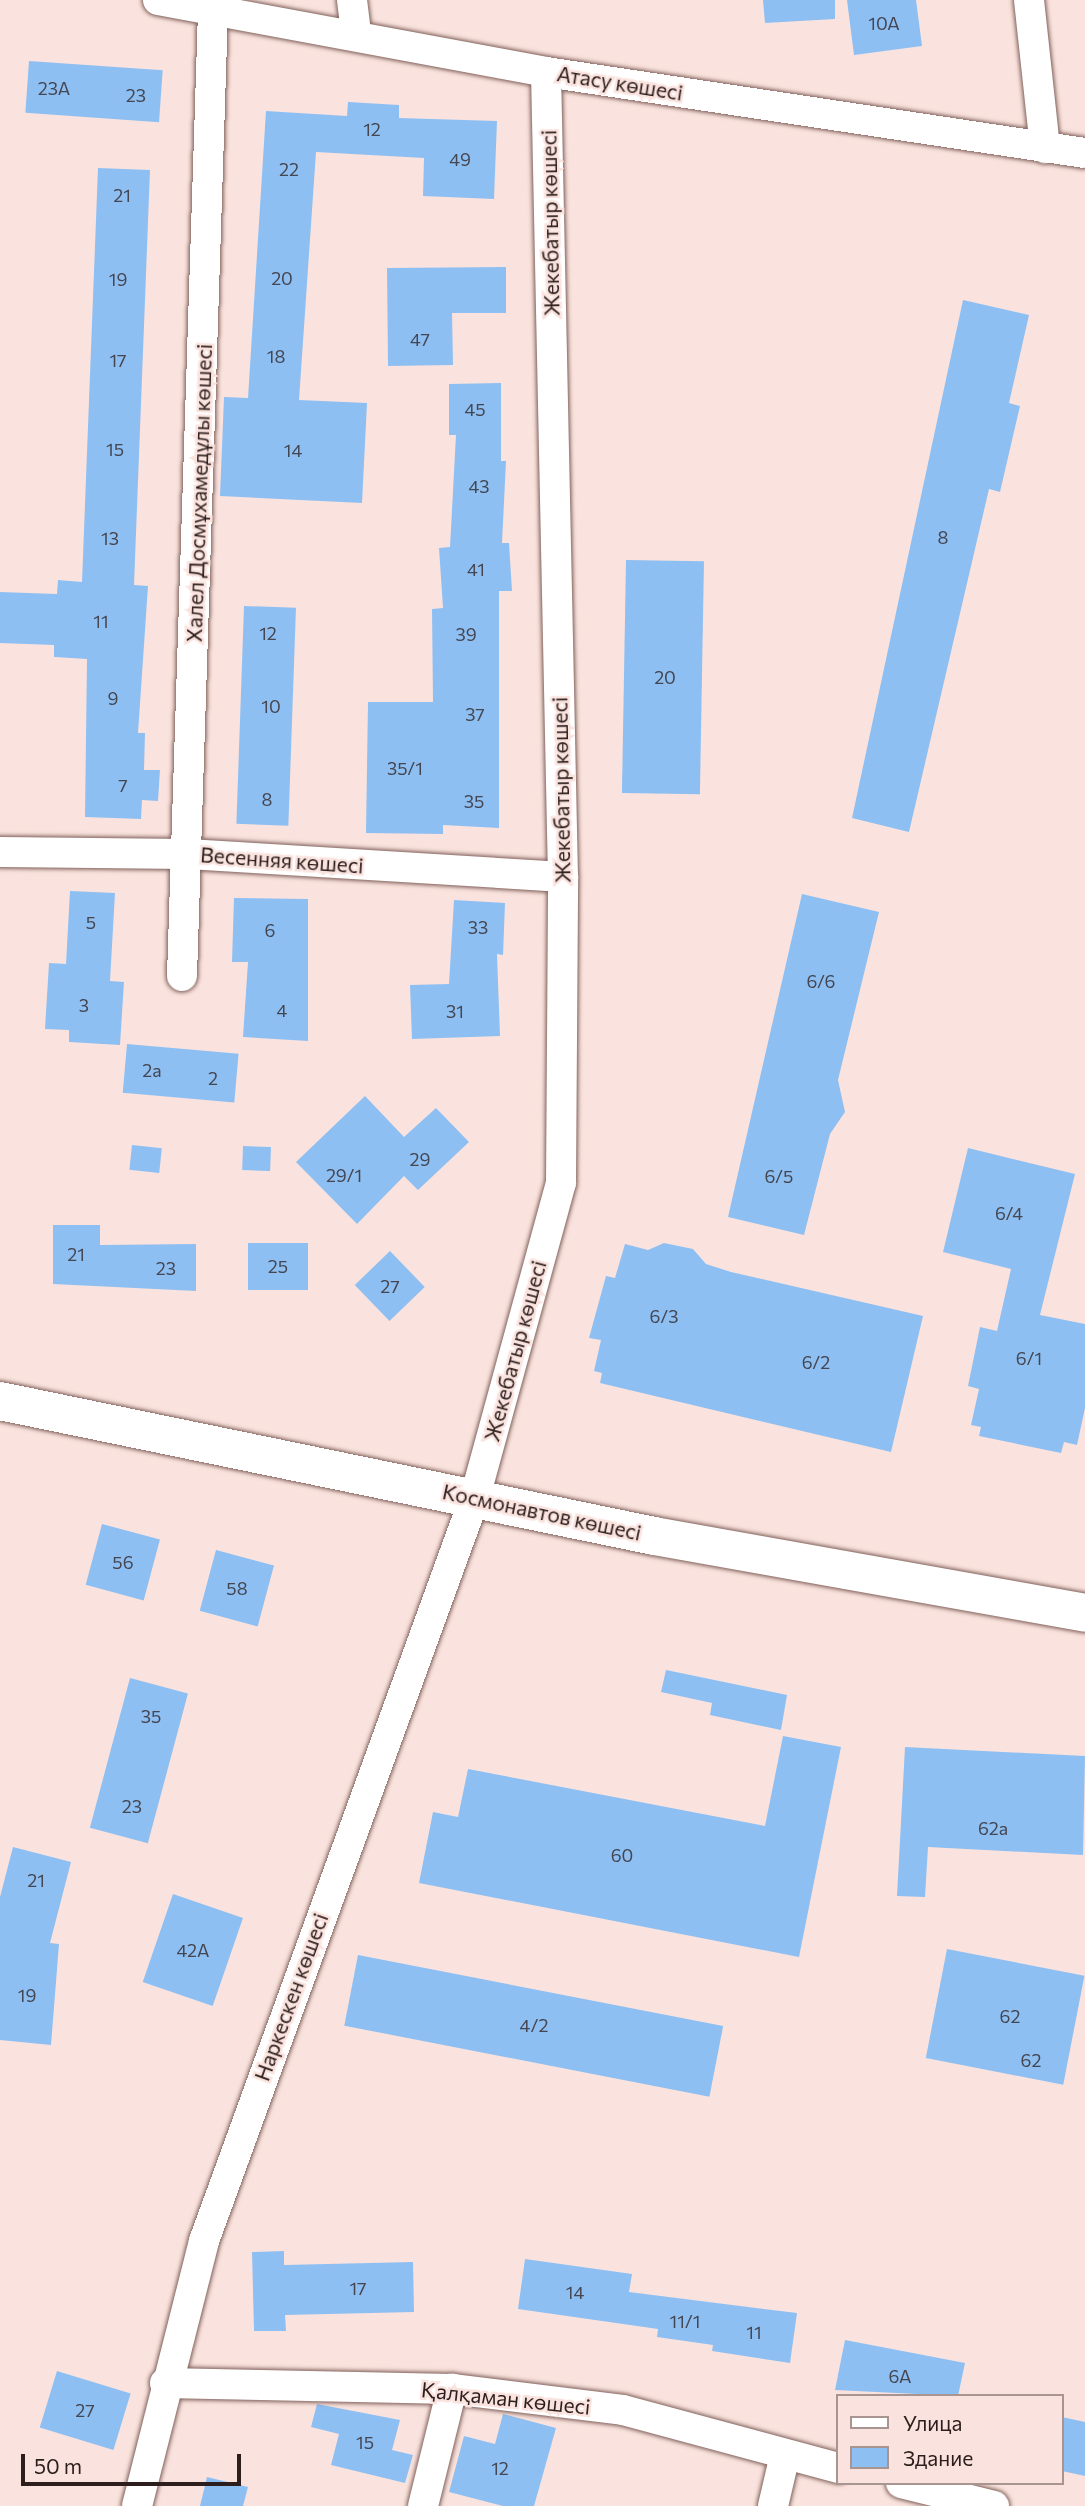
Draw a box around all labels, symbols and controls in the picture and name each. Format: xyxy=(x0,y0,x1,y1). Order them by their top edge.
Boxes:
house number: 10А xyxy=(868,12,900,34)
street label: Атасу көшесі xyxy=(555,61,685,105)
house number: 23А xyxy=(38,77,70,99)
house number: 23 xyxy=(126,84,146,106)
house number: 12 xyxy=(363,118,381,140)
street label: Жекебатыр көшесі xyxy=(536,130,564,316)
house number: 49 xyxy=(449,148,471,170)
house number: 22 xyxy=(279,158,299,180)
house number: 21 xyxy=(113,184,131,206)
house number: 20 xyxy=(271,267,293,289)
house number: 19 xyxy=(109,268,127,290)
house number: 47 xyxy=(410,328,430,350)
street label: Халел Досмұхамедұлы көшесі xyxy=(181,343,217,643)
house number: 18 xyxy=(267,345,285,367)
house number: 17 xyxy=(109,349,127,371)
house number: 45 xyxy=(464,398,486,420)
house number: 15 xyxy=(106,438,124,460)
house number: 14 xyxy=(284,439,302,461)
house number: 43 xyxy=(468,475,490,497)
house number: 8 xyxy=(938,526,948,548)
house number: 13 xyxy=(101,527,119,549)
house number: 41 xyxy=(467,558,485,580)
house number: 11 xyxy=(93,610,109,632)
house number: 12 xyxy=(259,622,277,644)
house number: 39 xyxy=(455,623,477,645)
house number: 20 xyxy=(654,666,676,688)
house number: 9 xyxy=(108,687,118,709)
house number: 10 xyxy=(261,695,281,717)
street label: Жекебатыр көшесі xyxy=(547,697,575,883)
house number: 37 xyxy=(465,703,485,725)
house number: 35/1 xyxy=(387,757,423,779)
house number: 7 xyxy=(118,774,128,796)
house number: 8 xyxy=(262,788,272,810)
house number: 35 xyxy=(464,790,484,812)
street label: Весенняя көшесі xyxy=(199,842,365,878)
house number: 5 xyxy=(86,911,96,933)
house number: 33 xyxy=(468,916,488,938)
house number: 6 xyxy=(265,919,275,941)
house number: 6/6 xyxy=(806,970,836,992)
house number: 3 xyxy=(79,994,89,1016)
house number: 4 xyxy=(277,999,287,1021)
house number: 31 xyxy=(446,1000,464,1022)
house number: 2а xyxy=(142,1059,162,1081)
house number: 2 xyxy=(208,1067,218,1089)
house number: 29 xyxy=(410,1148,430,1170)
house number: 29/1 xyxy=(326,1164,362,1186)
house number: 6/5 xyxy=(765,1165,793,1187)
house number: 6/4 xyxy=(995,1202,1023,1224)
house number: 21 xyxy=(67,1243,85,1265)
house number: 25 xyxy=(268,1255,288,1277)
house number: 23 xyxy=(156,1257,176,1279)
street label: Жекебатыр көшесі xyxy=(479,1258,551,1444)
house number: 27 xyxy=(380,1275,400,1297)
house number: 6/3 xyxy=(650,1305,678,1327)
house number: 6/1 xyxy=(1016,1347,1042,1369)
house number: 6/2 xyxy=(802,1351,830,1373)
street label: Космонавтов көшесі xyxy=(440,1479,644,1545)
house number: 56 xyxy=(112,1551,134,1573)
house number: 58 xyxy=(226,1577,248,1599)
house number: 35 xyxy=(141,1705,161,1727)
house number: 23 xyxy=(122,1795,142,1817)
house number: 62а xyxy=(978,1817,1008,1839)
house number: 60 xyxy=(611,1844,633,1866)
house number: 21 xyxy=(27,1869,45,1891)
street label: Наркескен көшесі xyxy=(249,1910,333,2084)
house number: 42А xyxy=(177,1939,209,1961)
house number: 19 xyxy=(18,1984,36,2006)
house number: 62 xyxy=(1000,2005,1020,2027)
house number: 4/2 xyxy=(520,2014,548,2036)
house number: 62 xyxy=(1021,2049,1041,2071)
house number: 17 xyxy=(349,2277,367,2299)
house number: 14 xyxy=(566,2281,584,2303)
house number: 11/1 xyxy=(669,2310,701,2332)
house number: 11 xyxy=(746,2321,762,2343)
house number: 6А xyxy=(889,2365,911,2387)
street label: Қалқаман көшесі xyxy=(420,2377,592,2419)
legend xyxy=(836,2394,1064,2485)
house number: 27 xyxy=(75,2399,95,2421)
text: Улица xyxy=(903,2410,962,2435)
house number: 15 xyxy=(356,2431,374,2453)
scale bar xyxy=(24,2440,245,2484)
text: Здание xyxy=(903,2445,973,2470)
text: 50 m xyxy=(34,2453,82,2478)
house number: 12 xyxy=(491,2457,509,2479)

